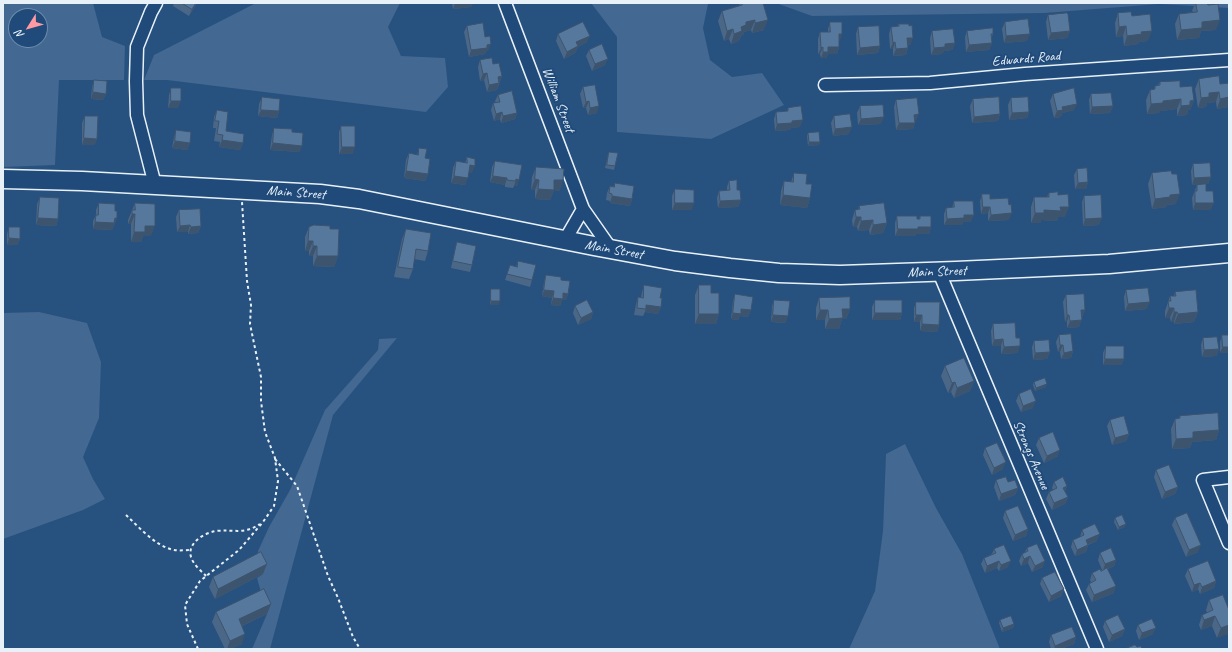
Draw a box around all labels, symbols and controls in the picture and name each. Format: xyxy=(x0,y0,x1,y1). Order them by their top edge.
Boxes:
north arrow xyxy=(8,8,48,48)
text: N xyxy=(12,28,27,42)
street label: Edwards Road xyxy=(991,48,1061,70)
street label: William Street xyxy=(538,65,578,135)
street label: Main Street xyxy=(266,183,326,203)
street label: Main Street xyxy=(583,237,645,263)
street label: Main Street xyxy=(907,263,967,281)
street label: Strongs Avenue xyxy=(1009,418,1053,492)

